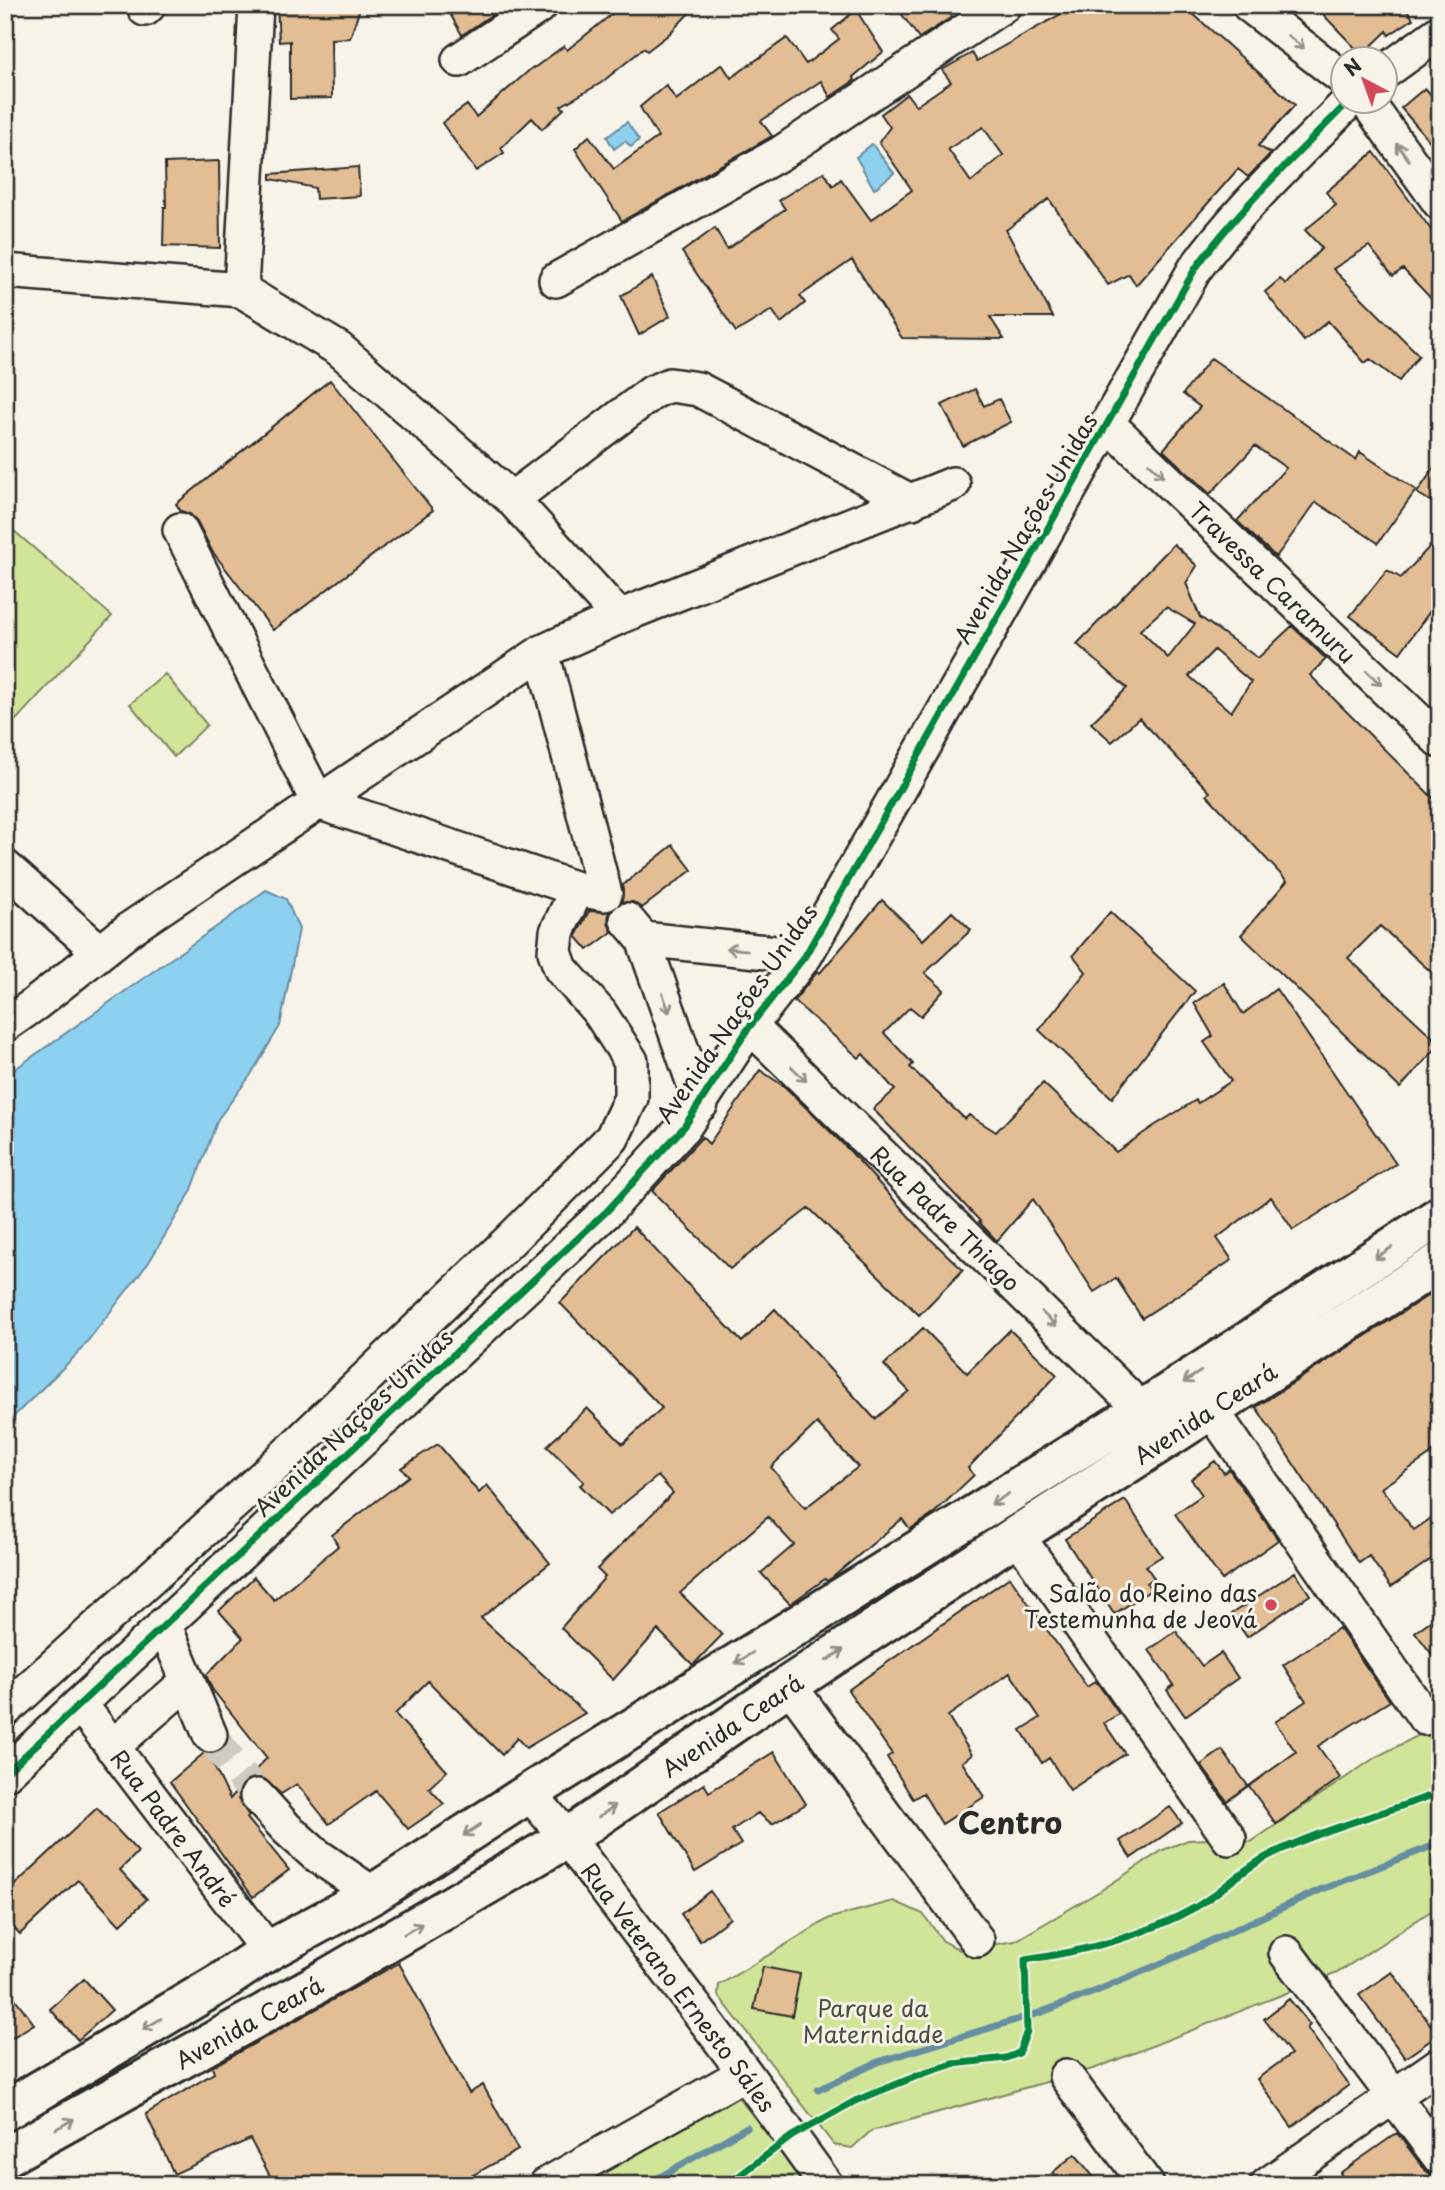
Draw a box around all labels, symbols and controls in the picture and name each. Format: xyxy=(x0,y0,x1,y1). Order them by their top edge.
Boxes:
one-way arrow xyxy=(1287,34,1305,49)
north arrow xyxy=(1330,46,1400,116)
text: N xyxy=(1337,51,1367,82)
one-way arrow xyxy=(1396,143,1411,162)
street label: Avenida Nações Unidas xyxy=(945,406,1105,650)
one-way arrow xyxy=(1147,461,1164,478)
street label: Travessa Caramuru xyxy=(1181,493,1365,671)
one-way arrow xyxy=(1365,669,1382,686)
street label: Avenida Nações Unidas xyxy=(647,896,825,1130)
one-way arrow xyxy=(726,942,749,955)
one-way arrow xyxy=(661,991,673,1013)
one-way arrow xyxy=(790,1066,807,1083)
street label: Rua Padre Thiago xyxy=(863,1137,1029,1299)
one-way arrow xyxy=(1373,1247,1393,1261)
one-way arrow xyxy=(1041,1310,1058,1327)
street label: Avenida Nações Unidas xyxy=(246,1320,460,1524)
street label: Avenida Ceará xyxy=(1127,1353,1284,1472)
one-way arrow xyxy=(1183,1370,1202,1385)
one-way arrow xyxy=(990,1492,1010,1506)
place label: Salão do Reino das Testemunha de Jeová xyxy=(1024,1575,1257,1636)
marker: Salão do Reino das Testemunha de Jeová xyxy=(1263,1597,1279,1613)
one-way arrow xyxy=(825,1647,844,1662)
one-way arrow xyxy=(735,1652,755,1666)
street label: Avenida Ceará xyxy=(654,1664,810,1785)
street label: Rua Padre André xyxy=(103,1742,245,1914)
district label: Centro xyxy=(958,1799,1062,1844)
one-way arrow xyxy=(597,1804,616,1818)
one-way arrow xyxy=(462,1823,482,1837)
street label: Rua Veterano Ernesto Sáles xyxy=(573,1855,785,2119)
one-way arrow xyxy=(402,1921,422,1935)
street label: Avenida Ceará xyxy=(169,1967,330,2077)
park label: Parque da Maternidade xyxy=(803,1990,943,2051)
one-way arrow xyxy=(142,2017,162,2031)
one-way arrow xyxy=(54,2117,75,2130)

